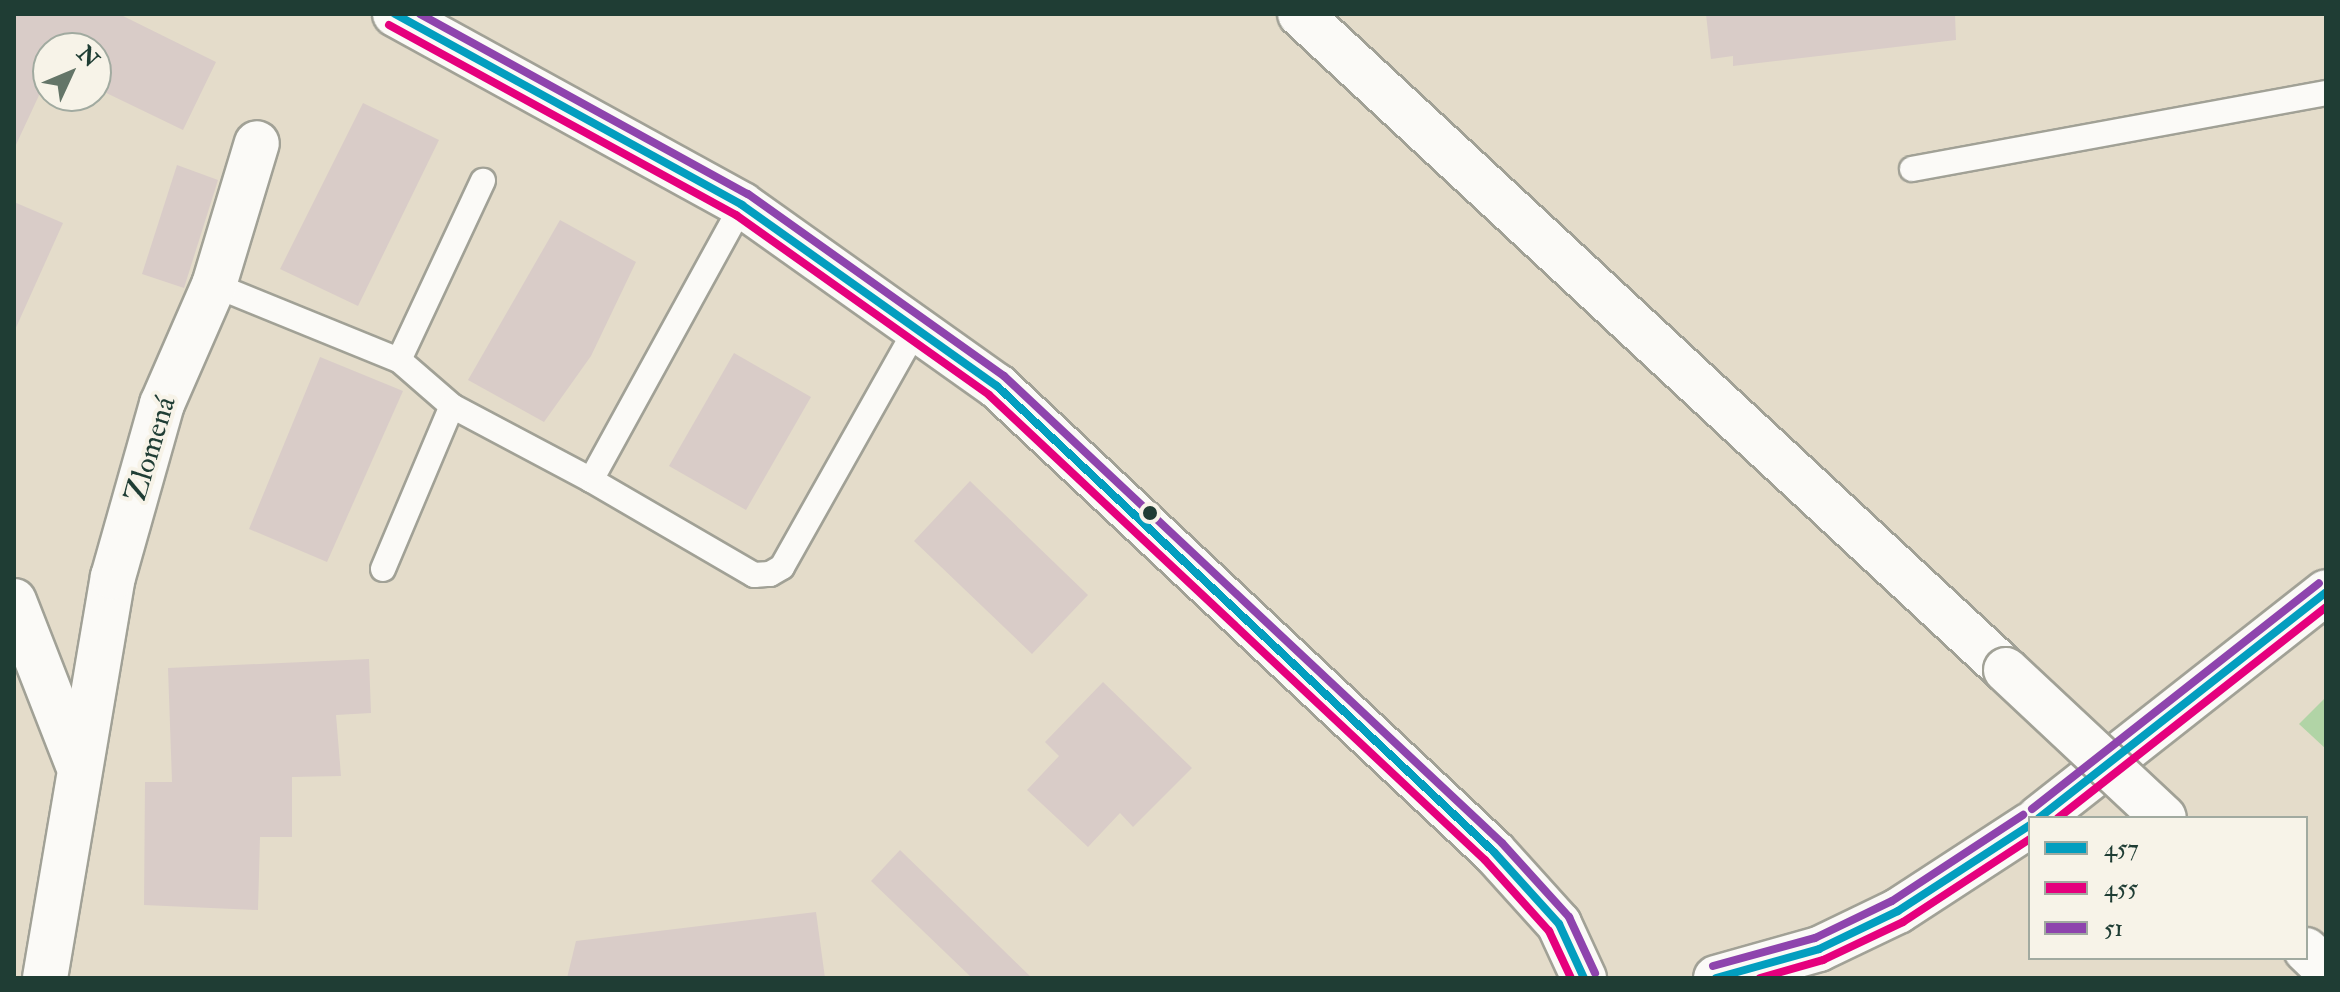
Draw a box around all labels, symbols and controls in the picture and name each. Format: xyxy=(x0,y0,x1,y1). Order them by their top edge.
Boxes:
north arrow xyxy=(32,32,112,112)
text: N xyxy=(71,40,105,74)
street label: Zlomená xyxy=(118,392,184,506)
unlabelled marker xyxy=(1142,505,1158,521)
legend xyxy=(2028,816,2308,960)
text: 457 xyxy=(2104,833,2139,864)
text: 455 xyxy=(2104,873,2138,904)
text: 51 xyxy=(2104,913,2123,944)

